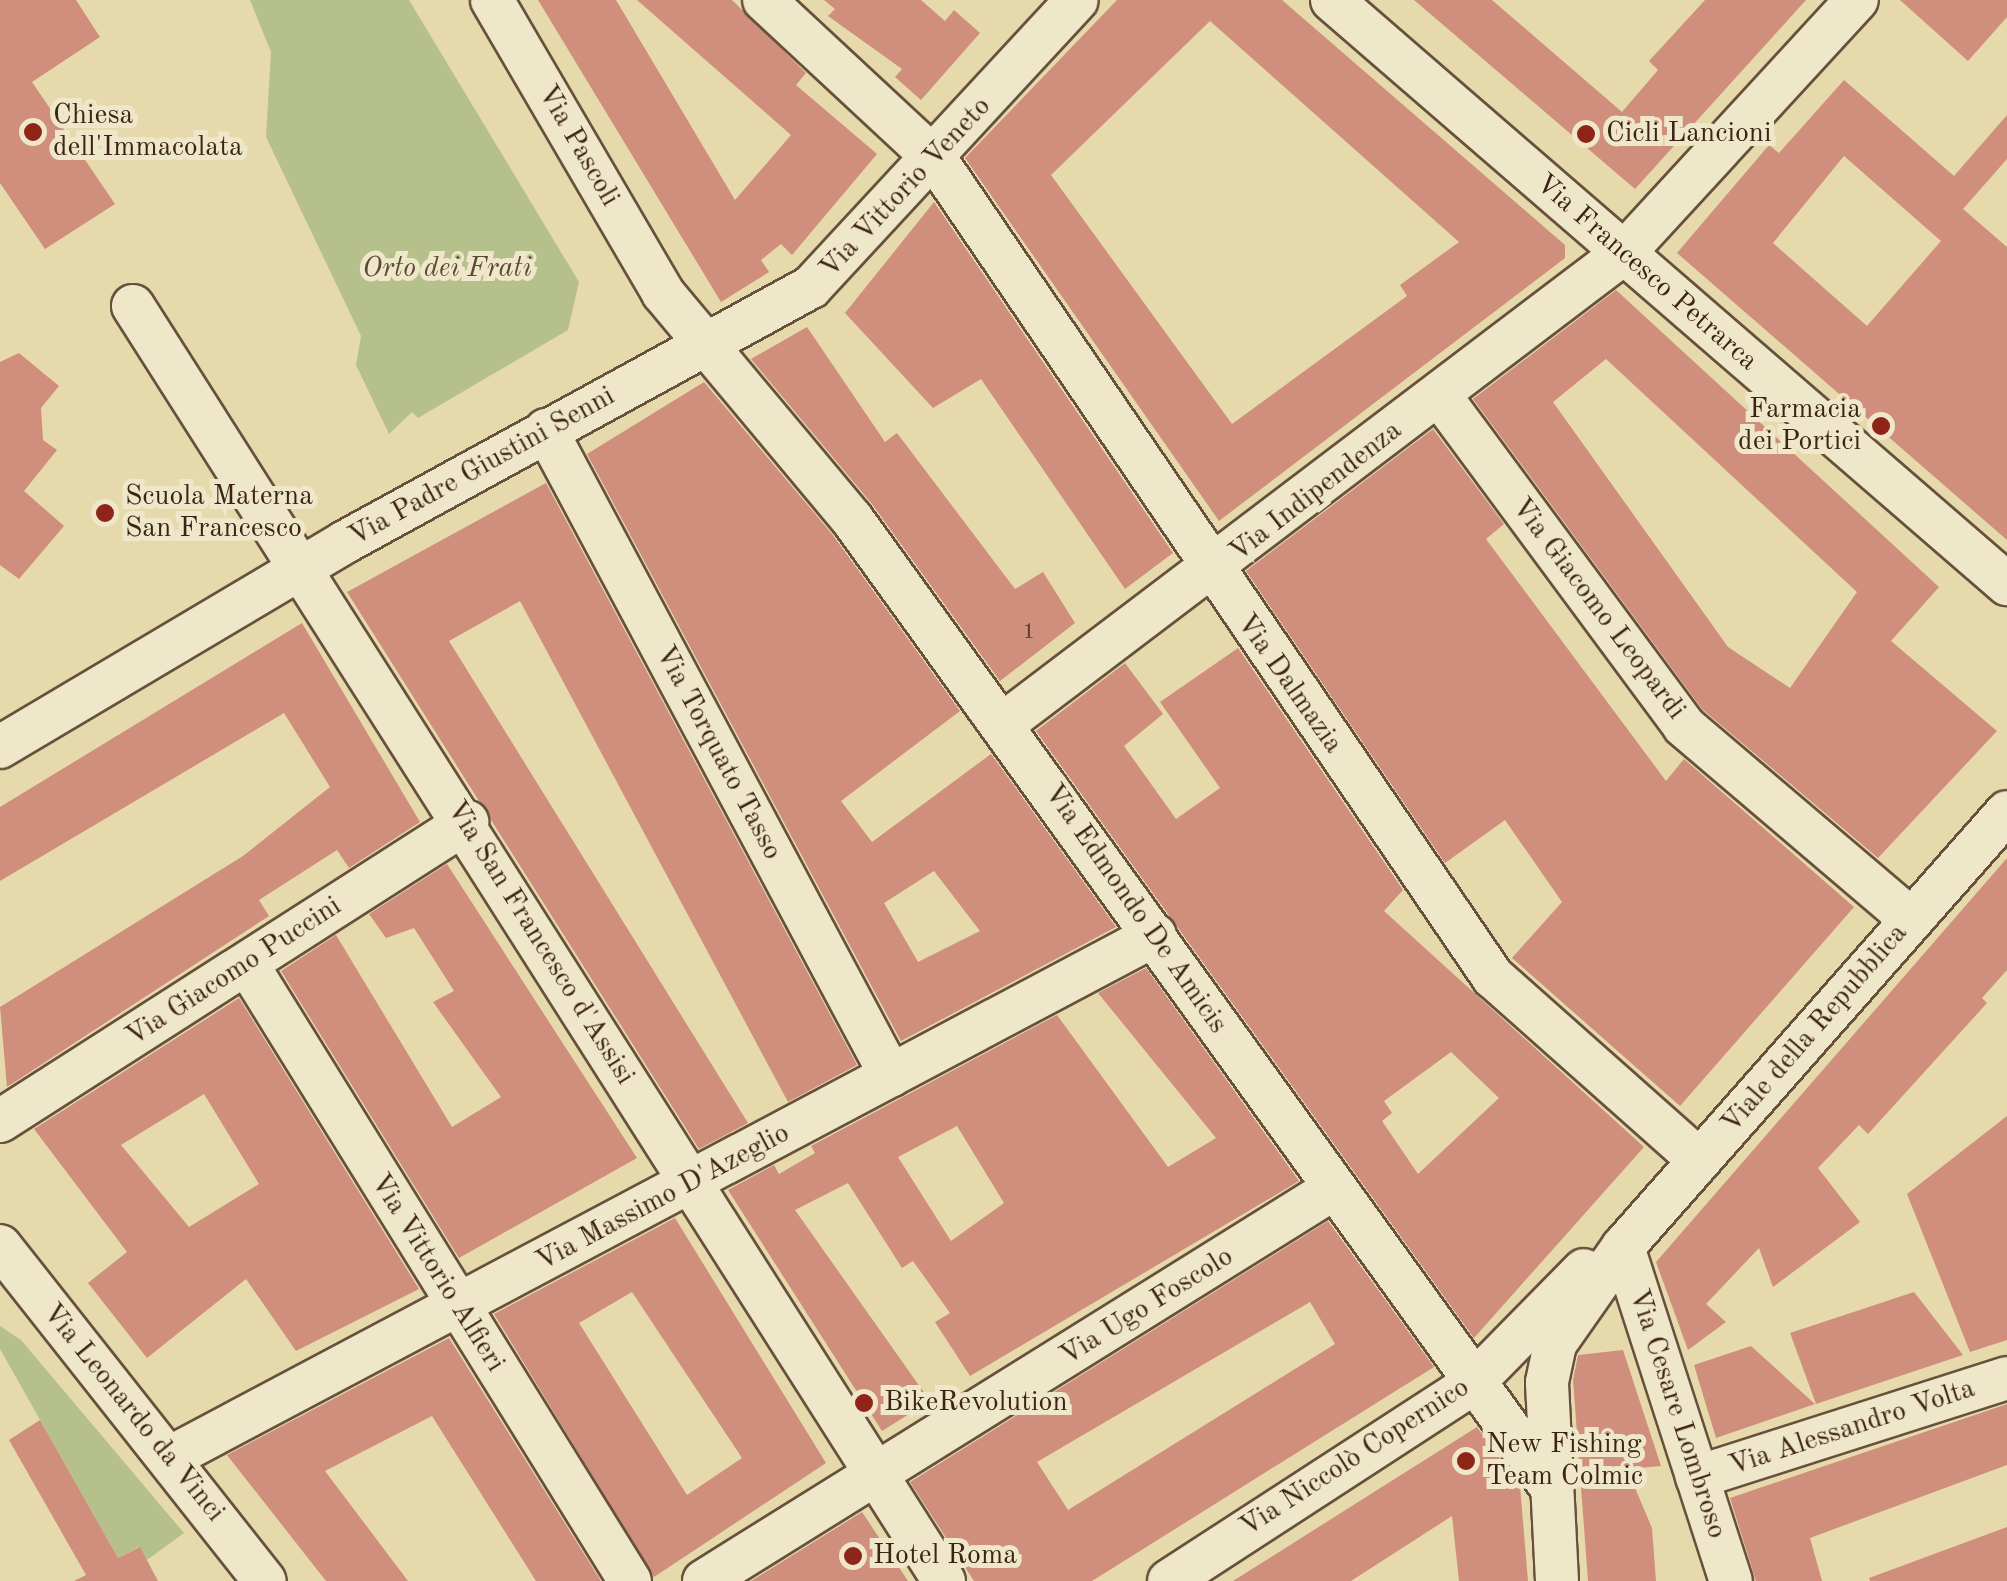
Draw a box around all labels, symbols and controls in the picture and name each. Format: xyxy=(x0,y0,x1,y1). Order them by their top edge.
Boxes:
street label: Via Pascoli xyxy=(530,79,626,213)
street label: Via Vittorio Veneto xyxy=(813,90,999,286)
place label: Chiesa dell'Immacolata xyxy=(53,99,243,165)
place label: Cicli Lancioni xyxy=(1606,117,1772,151)
marker: Chiesa dell'Immacolata xyxy=(22,121,44,143)
marker: Cicli Lancioni xyxy=(1575,123,1597,145)
street label: Via Francesco Petrarca xyxy=(1528,167,1764,379)
park label: Orto dei Frati xyxy=(362,252,532,286)
street label: Via Padre Giustini Senni xyxy=(343,380,621,554)
place label: Farmacia dei Portici xyxy=(1738,393,1861,459)
street label: Via Indipendenza xyxy=(1223,414,1409,570)
marker: Farmacia dei Portici xyxy=(1870,415,1892,437)
place label: Scuola Materna San Francesco xyxy=(125,480,313,546)
street label: Via Giacomo Leopardi xyxy=(1504,492,1692,726)
marker: Scuola Materna San Francesco xyxy=(94,502,116,524)
street label: Via Dalmazia xyxy=(1229,608,1349,760)
house number: 1 xyxy=(1023,620,1035,646)
street label: Via Torquato Tasso xyxy=(647,640,789,866)
street label: Via Edmondo De Amicis xyxy=(1036,778,1234,1040)
street label: Via San Francesco d'Assisi xyxy=(439,795,641,1091)
street label: Via Giacomo Puccini xyxy=(120,890,348,1054)
street label: Viale della Repubblica xyxy=(1715,917,1915,1141)
street label: Via Massimo D'Azeglio xyxy=(531,1117,795,1279)
street label: Via Vittorio Alfieri xyxy=(362,1168,512,1378)
street label: Via Ugo Foscolo xyxy=(1054,1240,1240,1374)
street label: Via Cesare Lombroso xyxy=(1621,1285,1733,1543)
street label: Via Leonardo da Vinci xyxy=(35,1297,231,1529)
street label: Via Niccolò Copernico xyxy=(1234,1371,1476,1545)
street label: Via Alessandro Volta xyxy=(1725,1372,1979,1484)
place label: BikeRevolution xyxy=(884,1386,1068,1420)
marker: BikeRevolution xyxy=(853,1392,875,1414)
place label: New Fishing Team Colmic xyxy=(1486,1428,1643,1494)
marker: New Fishing Team Colmic xyxy=(1455,1450,1477,1472)
place label: Hotel Roma xyxy=(873,1539,1017,1573)
marker: Hotel Roma xyxy=(842,1545,864,1567)

